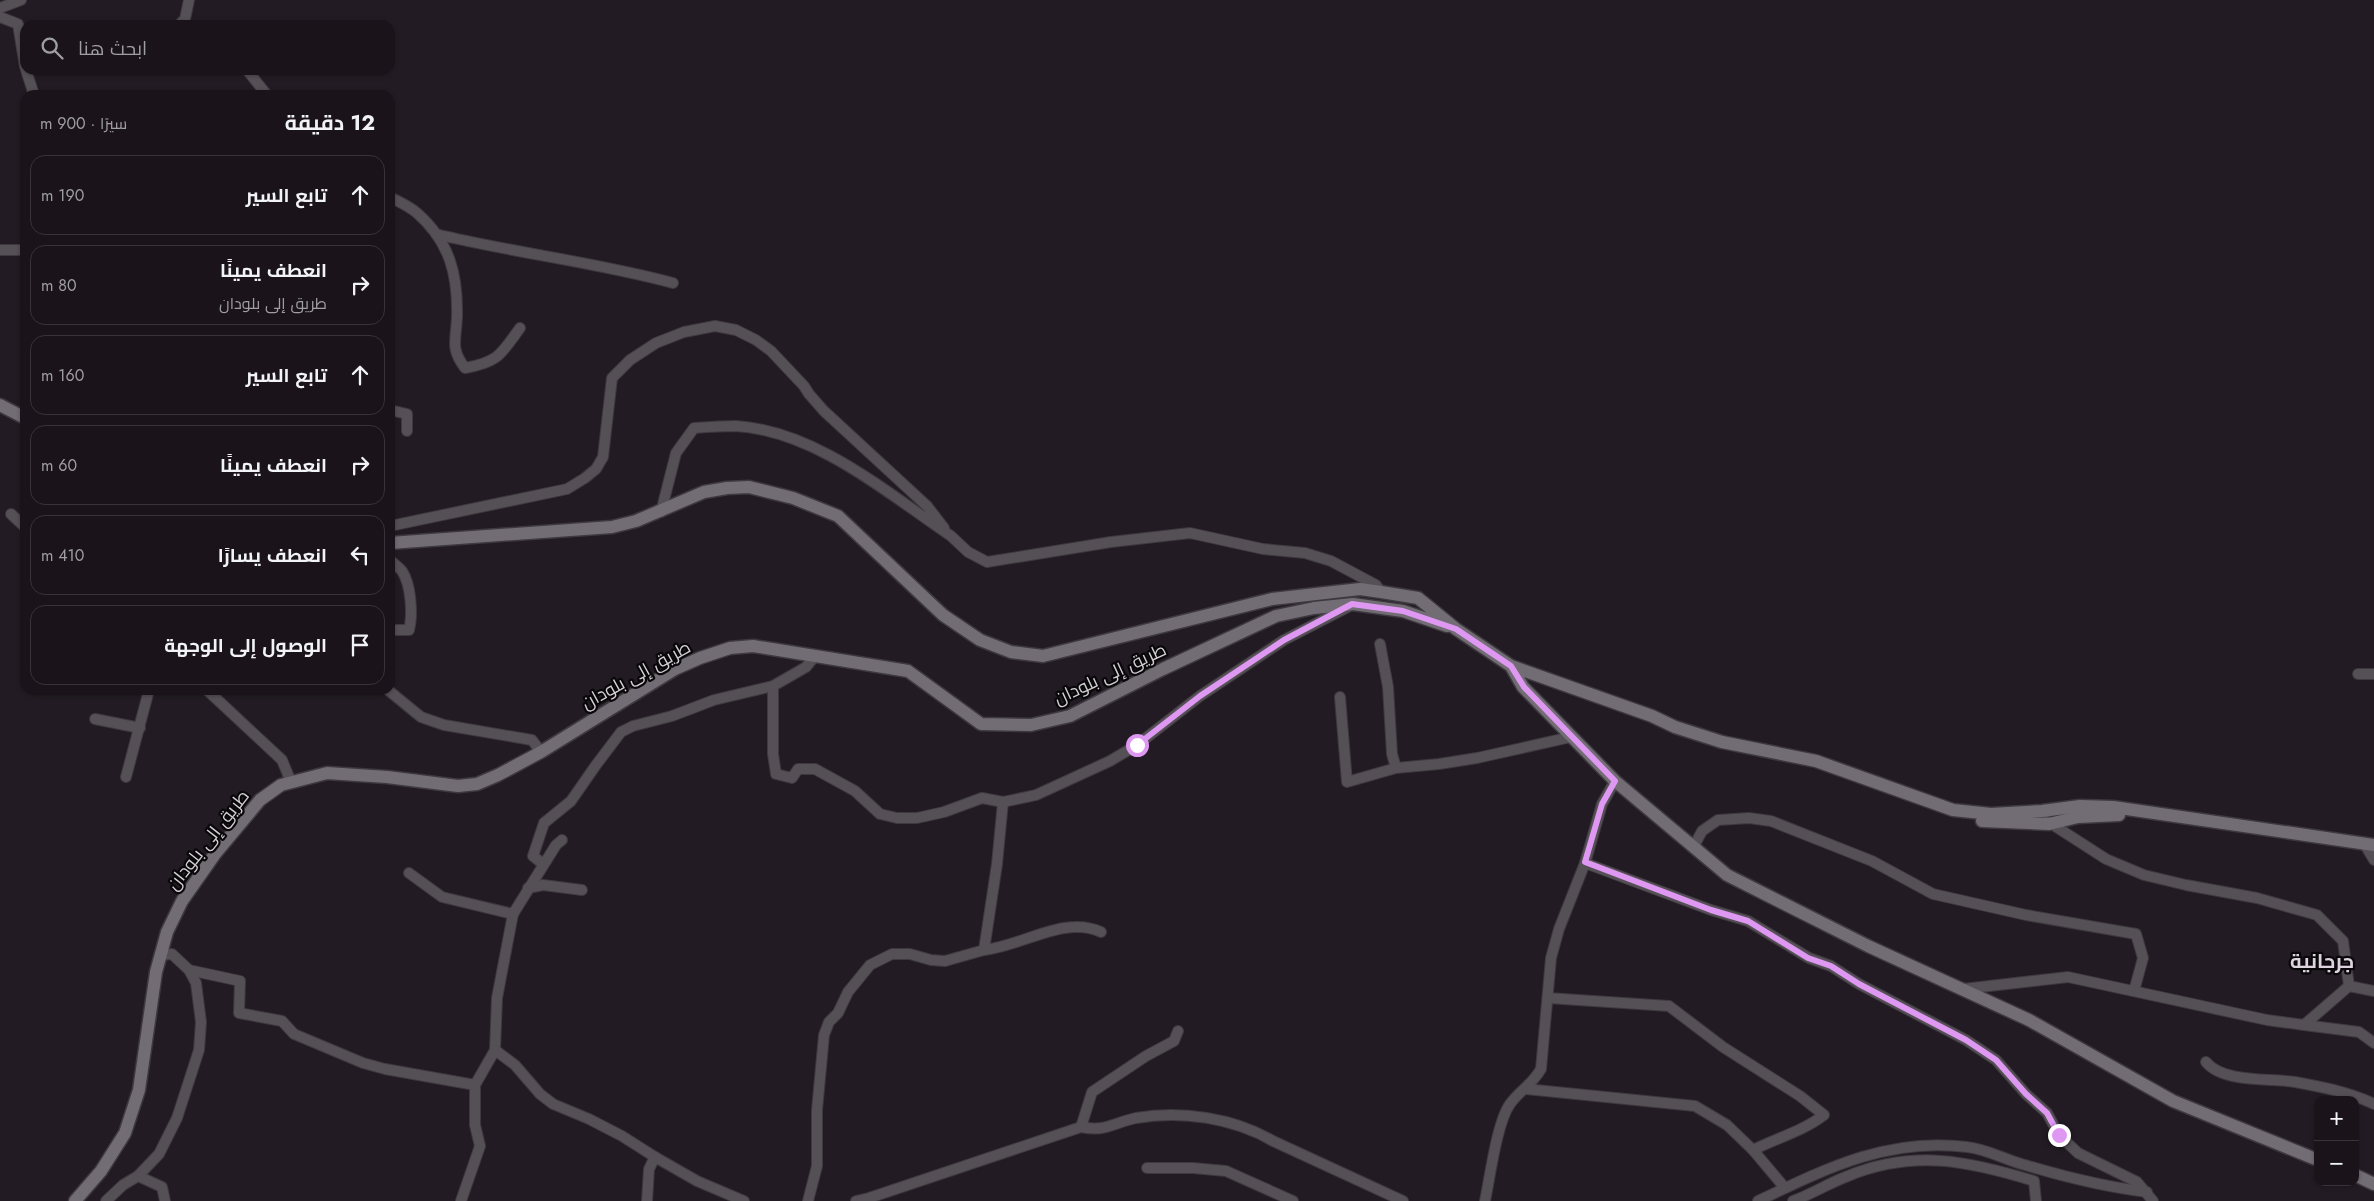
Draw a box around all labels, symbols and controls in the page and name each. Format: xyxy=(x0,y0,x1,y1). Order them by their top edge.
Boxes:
search box xyxy=(20,20,395,75)
icon: search xyxy=(38,34,66,62)
text: ابحث هنا xyxy=(78,35,147,62)
text: 12 دقيقة xyxy=(285,108,375,138)
text: سيرًا · 900 m xyxy=(40,112,127,135)
icon: ahead xyxy=(346,181,374,209)
text: تابع السير xyxy=(246,182,327,209)
text: 190 m xyxy=(41,184,84,207)
text: انعطف يمينًا xyxy=(220,257,327,284)
icon: right xyxy=(346,271,374,299)
text: 80 m xyxy=(41,274,77,297)
text: طريق إلى بلودان xyxy=(219,292,327,315)
icon: ahead xyxy=(346,361,374,389)
text: تابع السير xyxy=(246,362,327,389)
text: 160 m xyxy=(41,364,84,387)
icon: right xyxy=(346,451,374,479)
text: انعطف يمينًا xyxy=(220,452,327,479)
text: 60 m xyxy=(41,454,77,477)
icon: left xyxy=(346,541,374,569)
text: انعطف يسارًا xyxy=(218,542,327,569)
text: 410 m xyxy=(41,544,84,567)
icon: arrive xyxy=(346,631,374,659)
text: الوصول إلى الوجهة xyxy=(164,632,327,659)
street label: طريق إلى بلودان xyxy=(577,634,695,716)
street label: طريق إلى بلودان xyxy=(1049,637,1171,711)
route start xyxy=(1126,734,1149,757)
street label: طريق إلى بلودان xyxy=(160,784,256,896)
district label: جرجانية xyxy=(2290,947,2354,976)
map controls xyxy=(2314,1096,2359,1186)
button: + xyxy=(2314,1096,2359,1141)
route end xyxy=(2048,1124,2071,1147)
button: − xyxy=(2314,1141,2359,1186)

